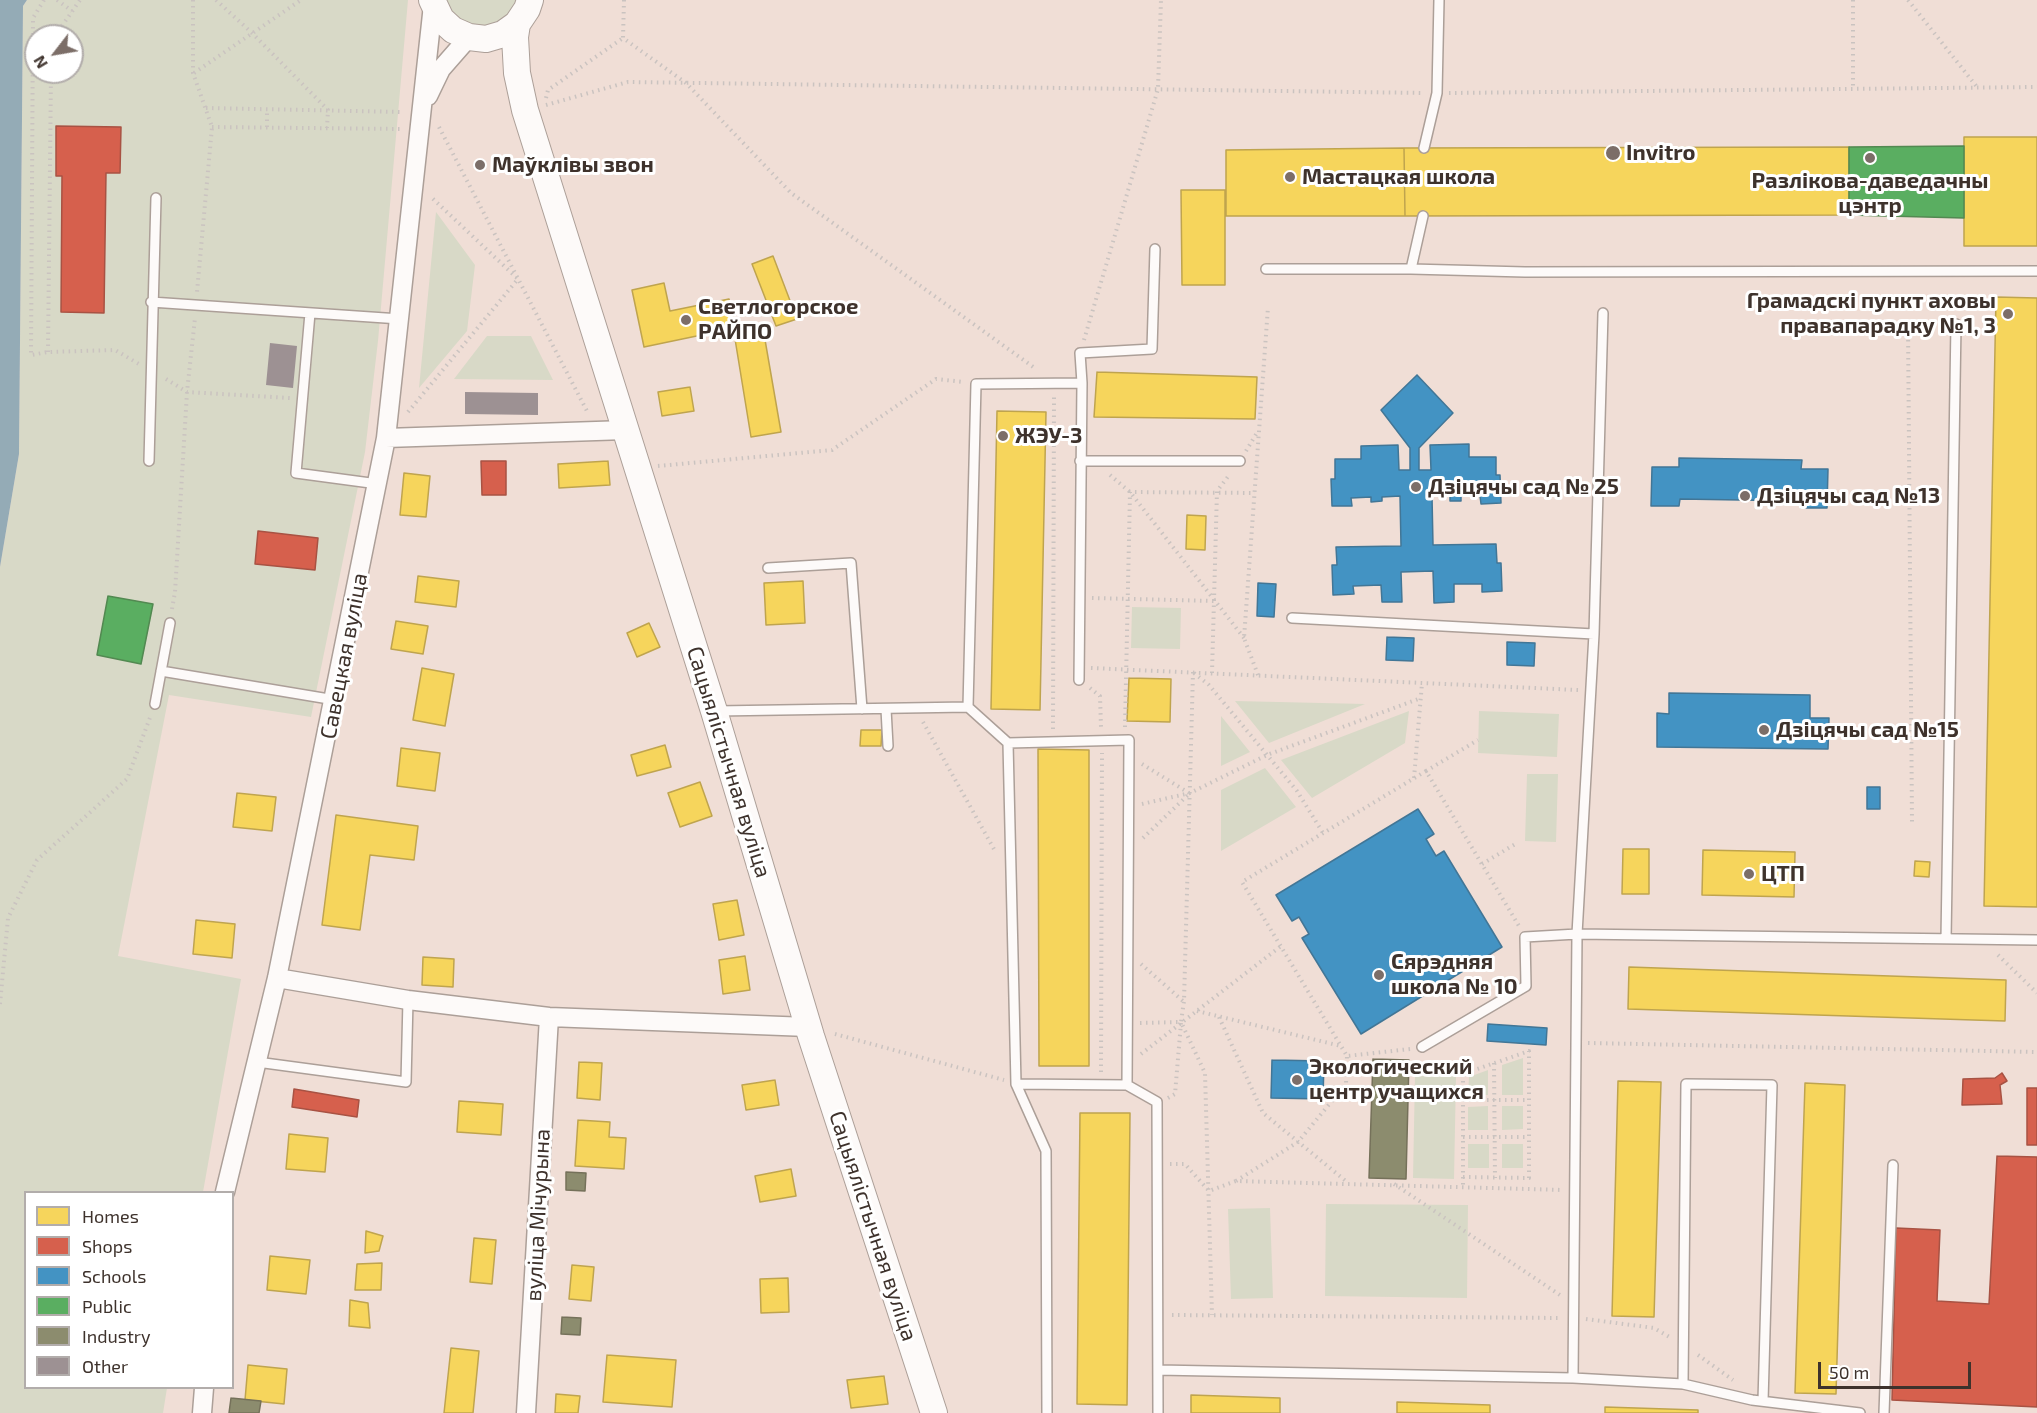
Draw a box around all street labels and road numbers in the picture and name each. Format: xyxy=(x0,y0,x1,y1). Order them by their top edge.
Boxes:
street label: Савецкая вуліца xyxy=(315,571,373,741)
street label: Сацыялістычная вуліца xyxy=(681,643,777,881)
street label: Сацыялістычная вуліца xyxy=(823,1108,923,1344)
street label: вуліца Мічурына xyxy=(520,1128,556,1302)

